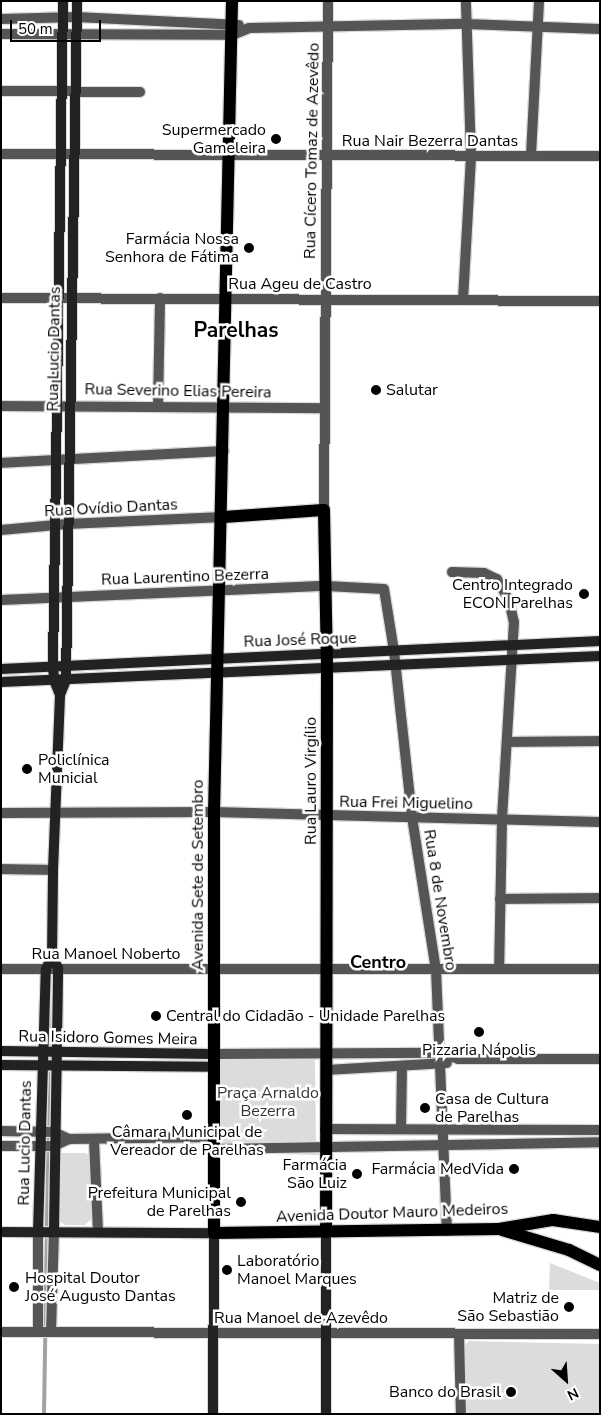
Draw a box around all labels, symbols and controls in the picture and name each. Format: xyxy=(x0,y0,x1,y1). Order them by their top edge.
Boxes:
scale bar xyxy=(12,10,104,42)
text: 50 m xyxy=(18,19,53,39)
street label: Rua Cícero Tomaz de Azevêdo xyxy=(301,43,323,259)
place label: Supermercado Gameleira xyxy=(162,120,266,158)
street label: Rua Nair Bezerra Dantas xyxy=(342,131,518,151)
marker: Supermercado Gameleira xyxy=(270,133,282,145)
place label: Farmácia Nossa Senhora de Fátima xyxy=(105,229,239,267)
marker: Farmácia Nossa Senhora de Fátima xyxy=(243,242,255,254)
street label: Rua Ageu de Castro xyxy=(228,274,372,294)
street label: Rua Lucio Dantas xyxy=(43,286,65,412)
district label: Parelhas xyxy=(194,317,278,343)
street label: Rua Severino Elias Pereira xyxy=(84,380,272,402)
place label: Salutar xyxy=(386,380,438,400)
marker: Salutar xyxy=(370,384,382,396)
street label: Rua Ovídio Dantas xyxy=(44,495,178,521)
street label: Rua Laurentino Bezerra xyxy=(101,564,269,590)
place label: Centro Integrado ECON Parelhas xyxy=(452,575,573,613)
marker: Centro Integrado ECON Parelhas xyxy=(577,587,591,601)
street label: Rua José Roque xyxy=(243,628,357,652)
street label: Rua Lauro Virgílio xyxy=(301,717,321,845)
place label: Policlínica Municial xyxy=(38,750,110,788)
marker: Policlínica Municial xyxy=(20,762,34,776)
street label: Avenida Sete de Setembro xyxy=(188,780,208,970)
street label: Rua Frei Miguelino xyxy=(339,792,473,814)
street label: Rua 8 de Novembro xyxy=(419,828,461,972)
street label: Rua Manoel Noberto xyxy=(32,944,180,964)
district label: Centro xyxy=(350,951,406,973)
place label: Central do Cidadão - Unidade Parelhas xyxy=(166,1006,445,1026)
marker: Central do Cidadão - Unidade Parelhas xyxy=(150,1010,162,1022)
marker: Pizzaria Nápolis xyxy=(473,1026,485,1038)
street label: Rua Isidoro Gomes Meira xyxy=(18,1027,198,1049)
place label: Pizzaria Nápolis xyxy=(422,1040,536,1060)
street label: Rua Lucio Dantas xyxy=(14,1080,36,1206)
park label: Praça Arnaldo Bezerra xyxy=(217,1083,319,1121)
place label: Casa de Cultura de Parelhas xyxy=(435,1089,549,1127)
marker: Casa de Cultura de Parelhas xyxy=(419,1102,431,1114)
marker: Câmara Municipal de Vereador de Parelhas xyxy=(181,1109,193,1121)
place label: Câmara Municipal de Vereador de Parelhas xyxy=(110,1122,264,1160)
place label: Farmácia São Luiz xyxy=(283,1155,347,1193)
place label: Farmácia MedVida xyxy=(371,1159,504,1179)
marker: Farmácia MedVida xyxy=(508,1163,520,1175)
marker: Farmácia São Luiz xyxy=(351,1168,363,1180)
place label: Prefeitura Municipal de Parelhas xyxy=(88,1183,231,1221)
marker: Prefeitura Municipal de Parelhas xyxy=(235,1196,247,1208)
street label: Avenida Doutor Mauro Medeiros xyxy=(276,1199,508,1227)
place label: Laboratório Manoel Marques xyxy=(237,1251,357,1289)
marker: Laboratório Manoel Marques xyxy=(221,1264,233,1276)
place label: Hospital Doutor José Augusto Dantas xyxy=(25,1268,176,1306)
marker: Hospital Doutor José Augusto Dantas xyxy=(7,1280,21,1294)
place label: Matriz de São Sebastião xyxy=(457,1288,559,1326)
marker: Matriz de São Sebastião xyxy=(563,1301,575,1313)
street label: Rua Manoel de Azevêdo xyxy=(214,1308,388,1328)
north arrow xyxy=(541,1355,591,1405)
place label: Banco do Brasil xyxy=(389,1382,501,1402)
text: N xyxy=(564,1383,582,1405)
marker: Banco do Brasil xyxy=(505,1386,517,1398)

